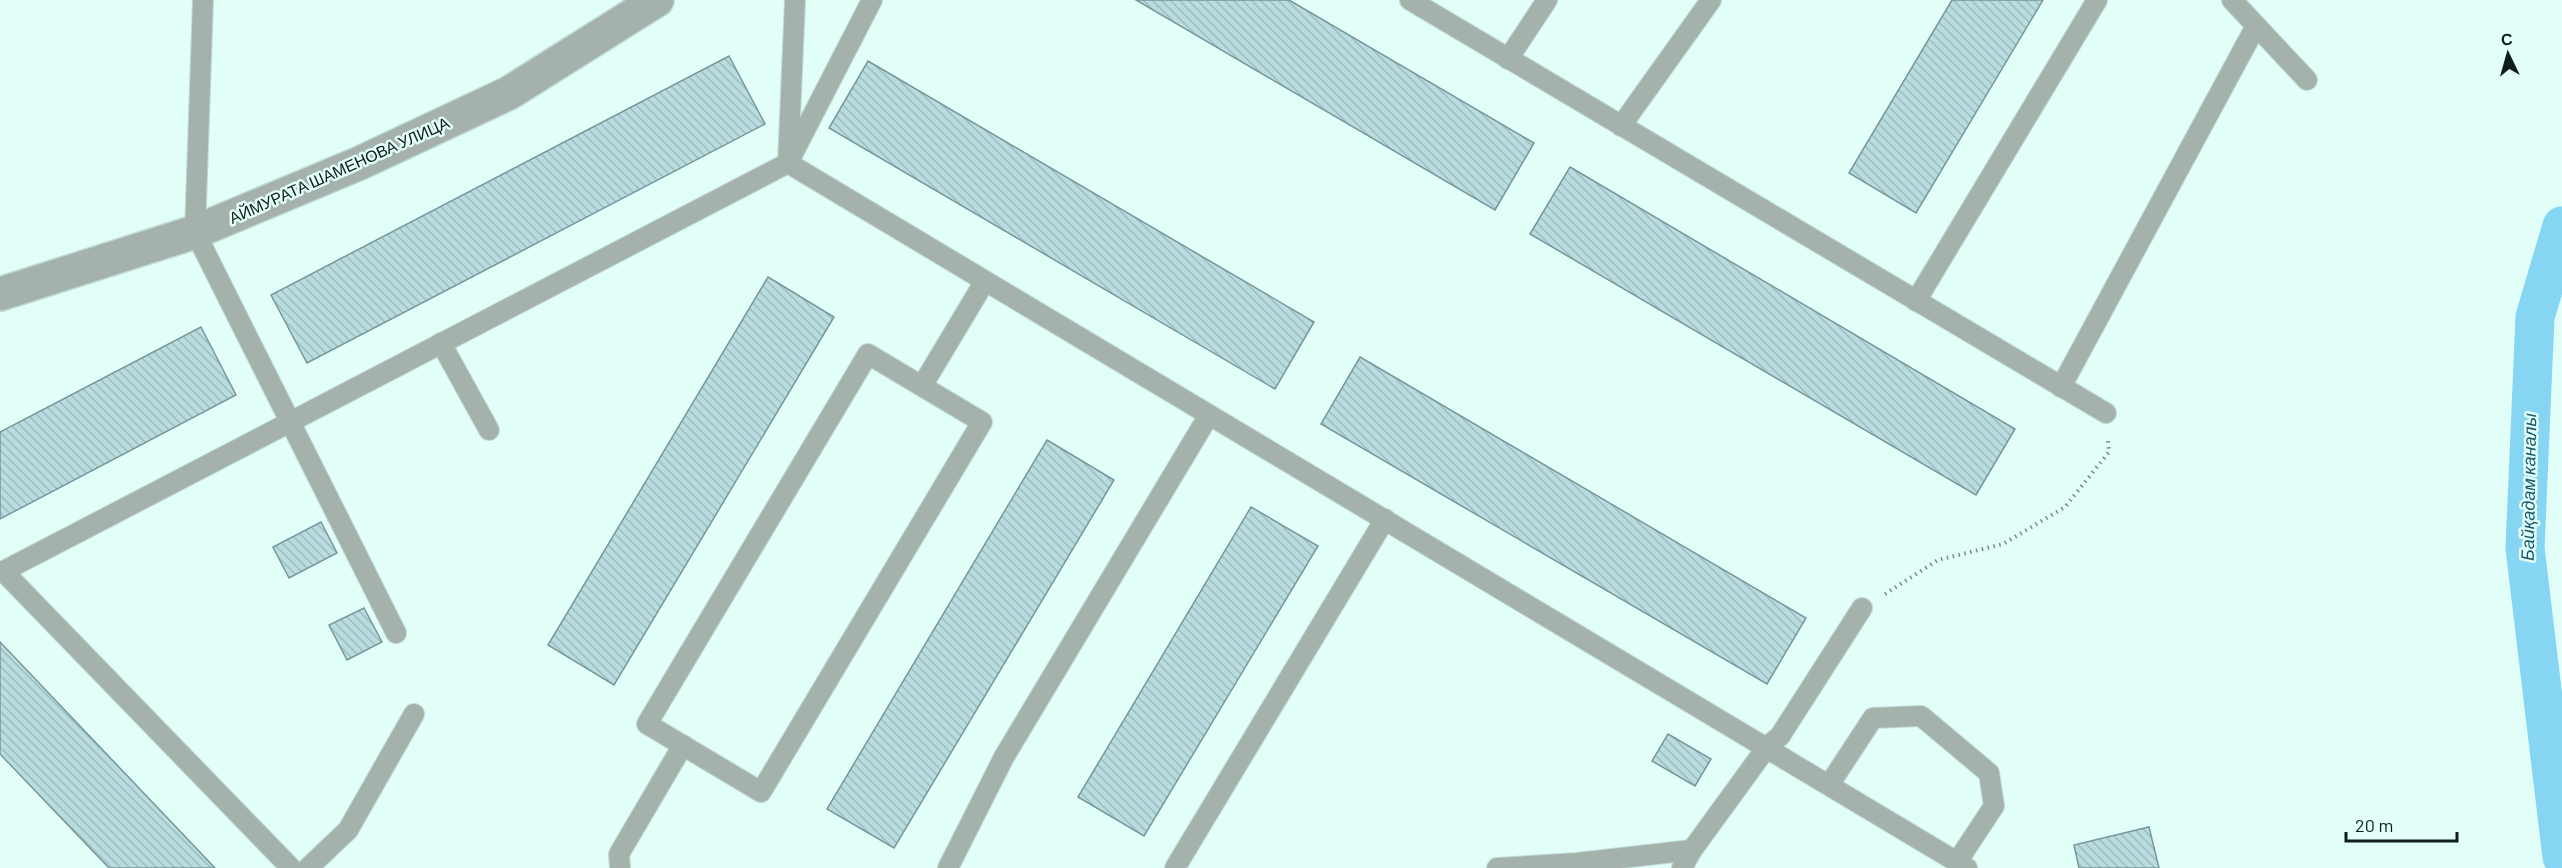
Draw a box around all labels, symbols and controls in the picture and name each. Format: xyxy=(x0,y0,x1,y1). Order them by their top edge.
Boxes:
north arrow xyxy=(2478,24,2538,84)
text: С xyxy=(2500,29,2514,49)
street label: АЙМУРАТА ШАМЕНОВА УЛИЦА xyxy=(226,112,452,227)
water label: Байқадам каналы xyxy=(2516,413,2540,561)
scale bar xyxy=(2346,805,2457,843)
text: 20 m xyxy=(2355,814,2393,836)

